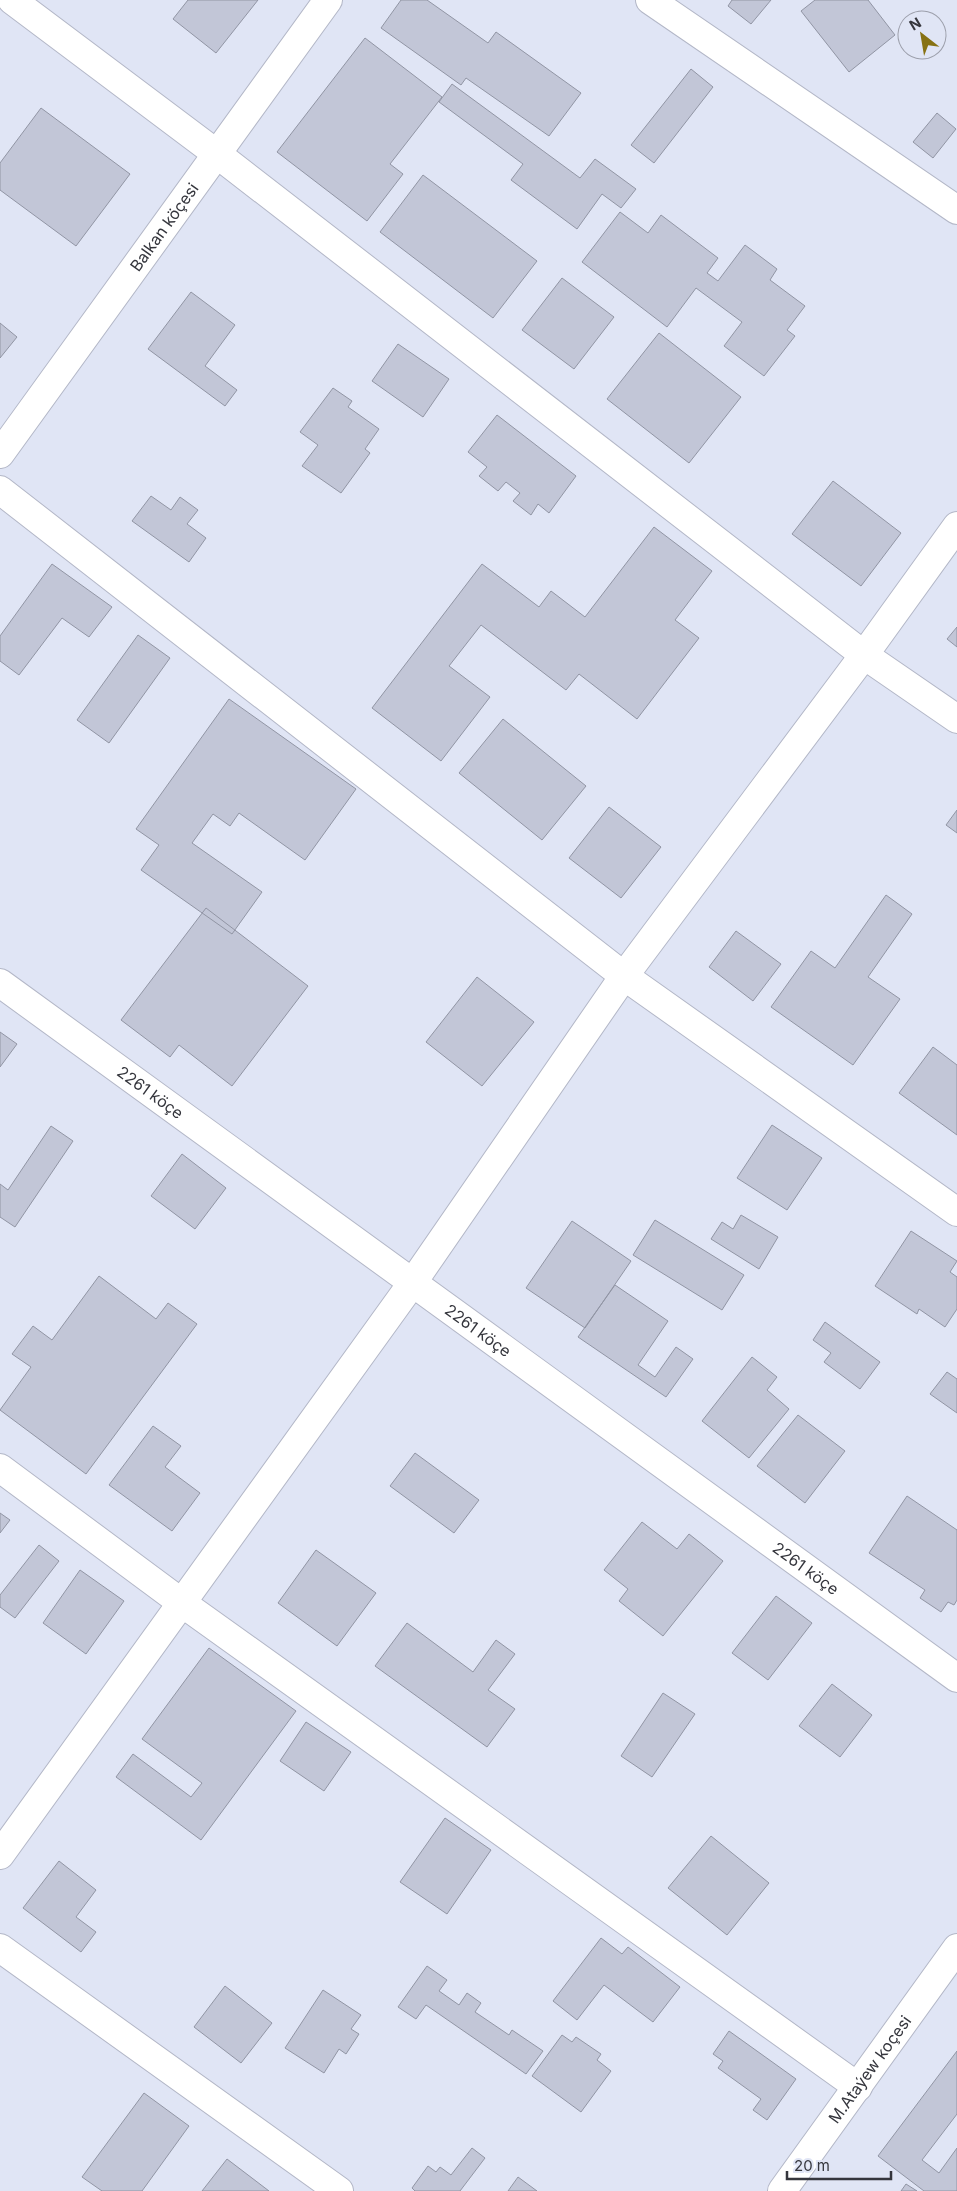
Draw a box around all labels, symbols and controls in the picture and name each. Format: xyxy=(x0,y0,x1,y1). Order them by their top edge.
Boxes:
north arrow xyxy=(897,10,947,60)
text: N xyxy=(906,13,924,33)
street label: Balkan köçesi xyxy=(125,179,202,275)
street label: 2261 köçe xyxy=(113,1062,188,1123)
street label: 2261 köçe xyxy=(441,1300,515,1361)
street label: 2261 köçe xyxy=(769,1538,843,1599)
street label: M.Ataýew koçesi xyxy=(824,2012,915,2127)
scale bar xyxy=(787,2148,891,2180)
text: 20 m xyxy=(794,2156,830,2175)

